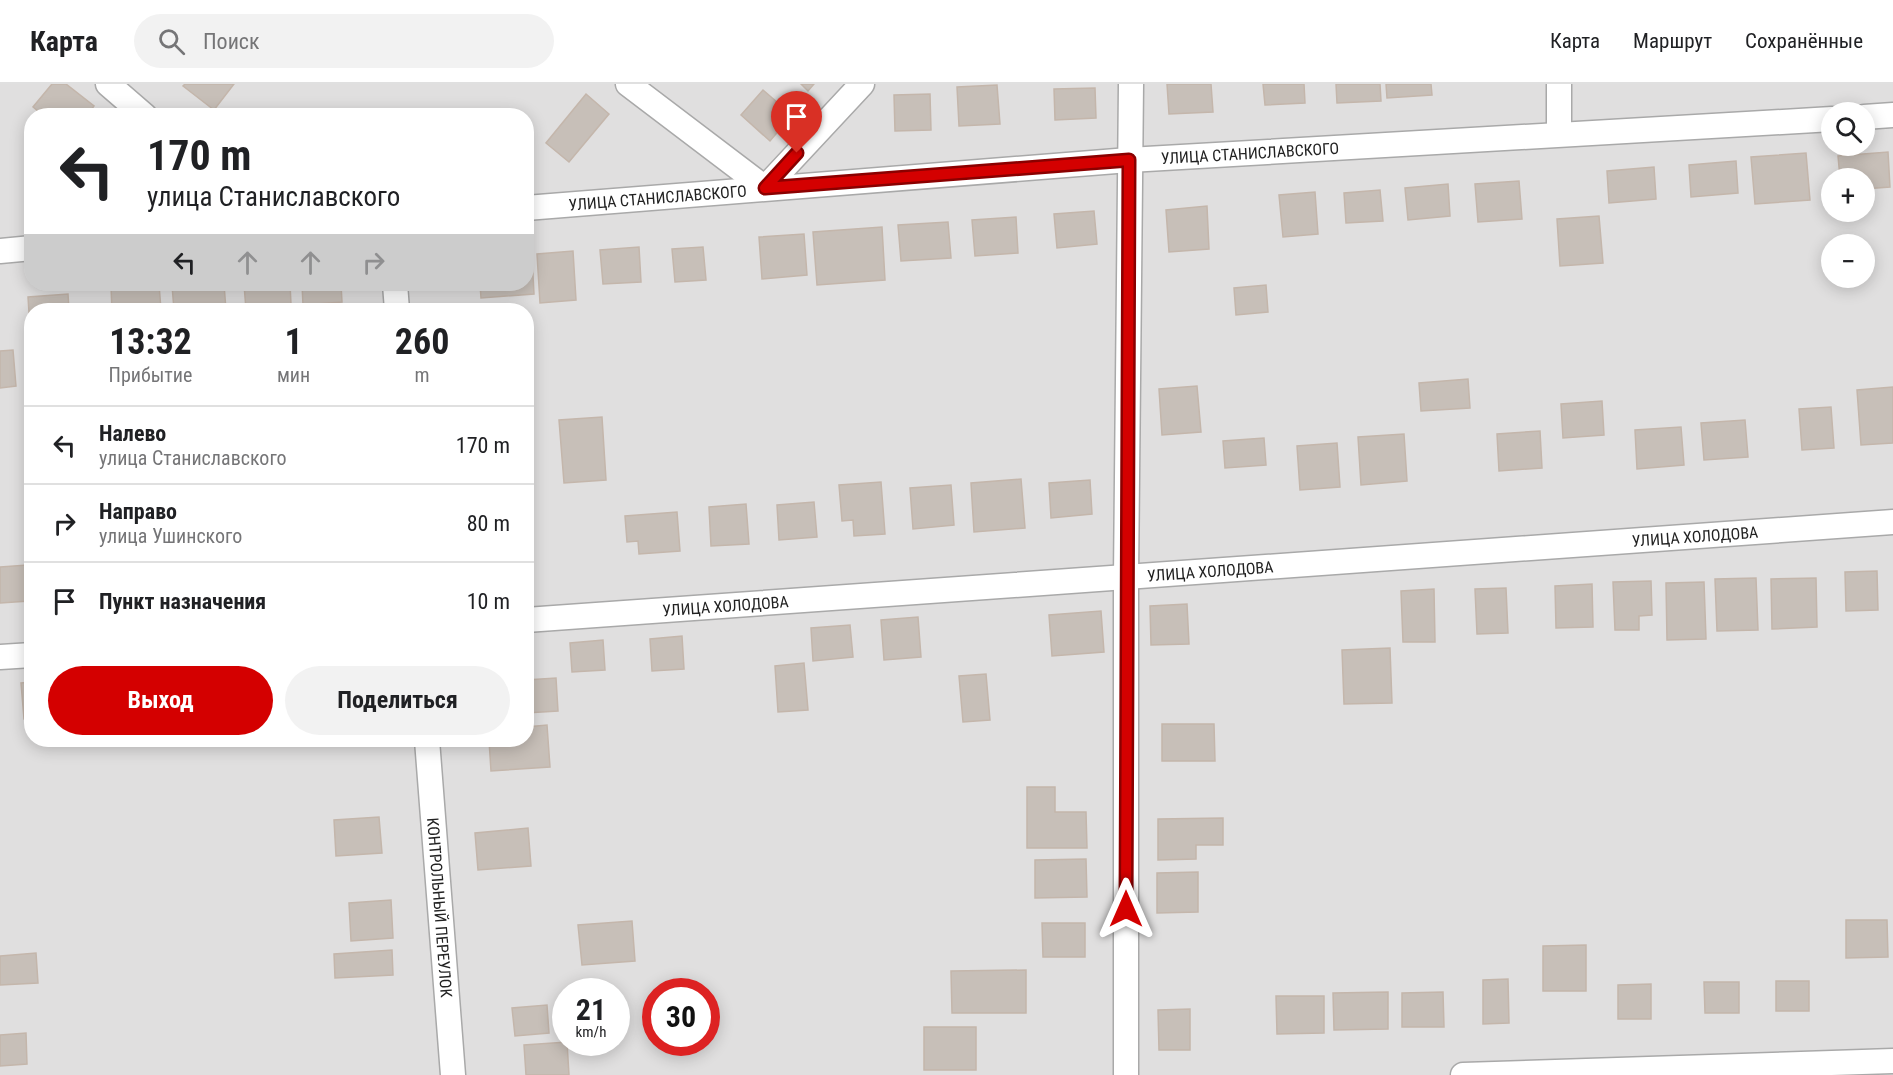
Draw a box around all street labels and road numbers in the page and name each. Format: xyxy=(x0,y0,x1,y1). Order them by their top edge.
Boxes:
street label: УЛИЦА СТАНИСЛАВСКОГО xyxy=(1160,138,1340,168)
street label: УЛИЦА СТАНИСЛАВСКОГО xyxy=(568,181,747,214)
street label: УЛИЦА ХОЛОДОВА xyxy=(1631,522,1759,550)
street label: УЛИЦА ХОЛОДОВА xyxy=(1146,557,1274,585)
street label: УЛИЦА ХОЛОДОВА xyxy=(662,592,789,620)
street label: КОНТРОЛЬНЫЙ ПЕРЕУЛОК xyxy=(424,817,456,998)

